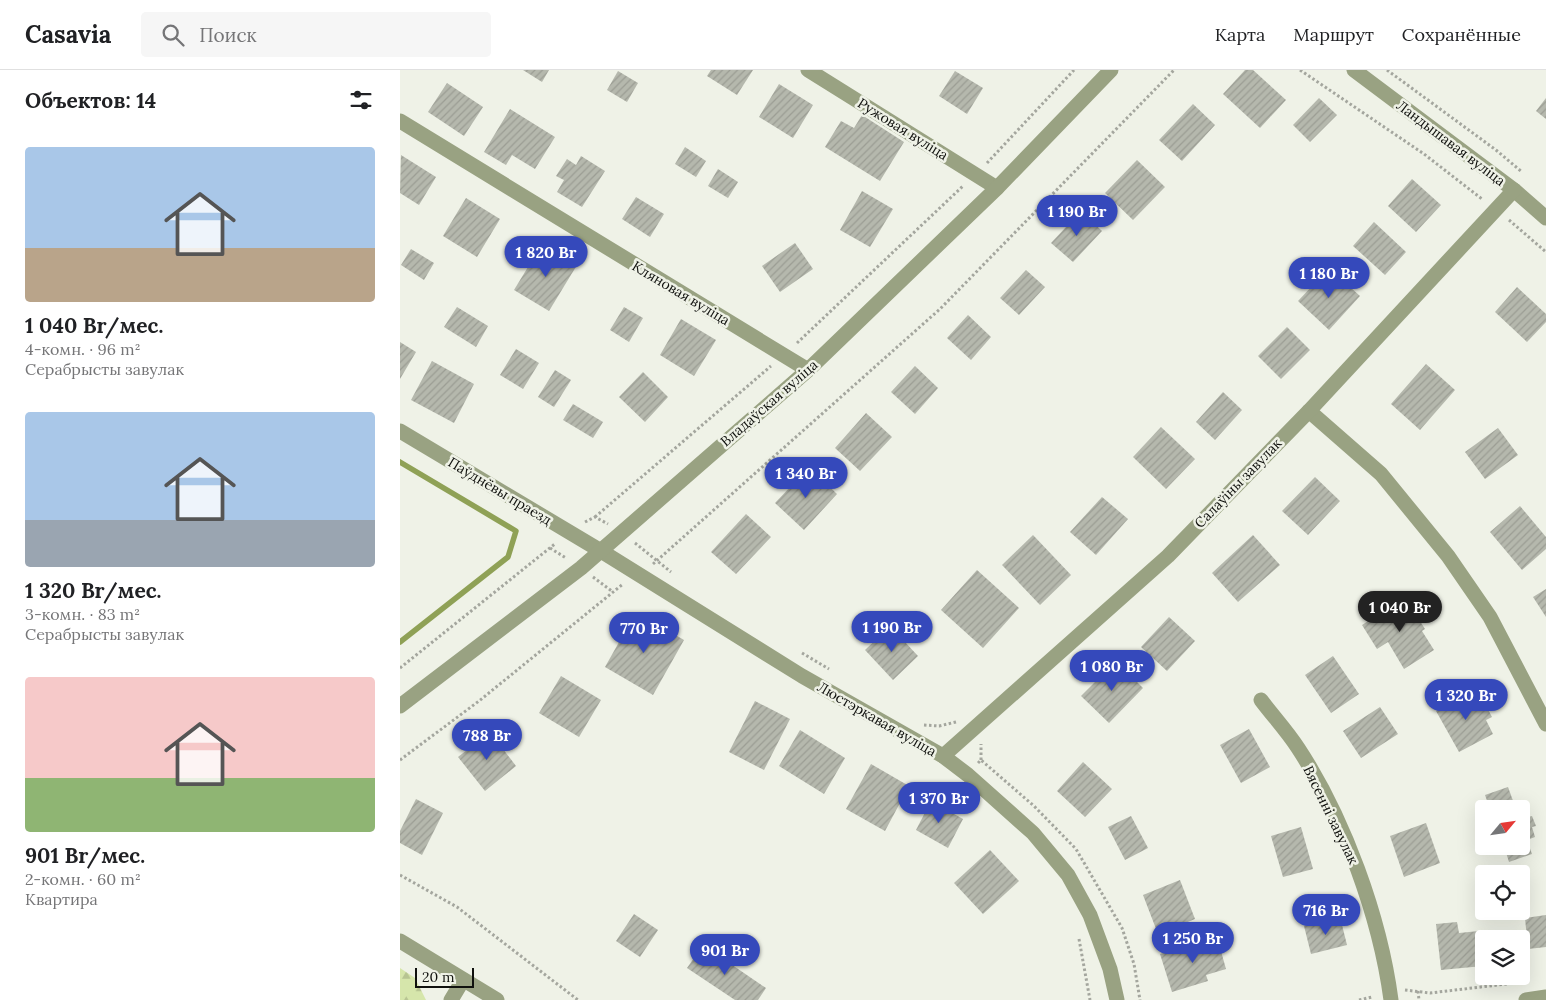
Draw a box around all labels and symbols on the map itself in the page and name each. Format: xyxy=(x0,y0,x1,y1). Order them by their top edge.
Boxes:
street label: Ружовая вуліца xyxy=(854,94,952,164)
street label: Ландышавая вуліца xyxy=(1393,96,1509,190)
pin: 1 190 Br xyxy=(1025,194,1129,237)
pin: 1 820 Br xyxy=(494,236,598,278)
pin: 1 180 Br xyxy=(1277,256,1381,299)
street label: Кляновая вуліца xyxy=(629,257,733,329)
street label: Владаўская вуліца xyxy=(717,356,821,450)
street label: Салаўіны завулак xyxy=(1191,434,1286,532)
street label: Паўднёвы праезд xyxy=(445,453,555,529)
pin: 1 340 Br xyxy=(754,456,858,499)
pin: 1 040 Br xyxy=(1348,590,1452,633)
pin: 1 190 Br xyxy=(840,610,944,653)
pin: 770 Br xyxy=(603,612,685,654)
pin: 1 080 Br xyxy=(1060,650,1164,692)
street label: Люстэркавая вуліца xyxy=(814,678,940,760)
pin: 1 320 Br xyxy=(1414,678,1518,721)
pin: 788 Br xyxy=(446,718,528,761)
street label: Вясенні завулак xyxy=(1299,763,1363,868)
pin: 1 370 Br xyxy=(887,782,991,824)
north arrow xyxy=(1475,800,1530,855)
pin: 716 Br xyxy=(1285,894,1367,936)
pin: 1 250 Br xyxy=(1141,922,1245,964)
pin: 901 Br xyxy=(684,934,766,976)
scale bar xyxy=(415,965,474,988)

